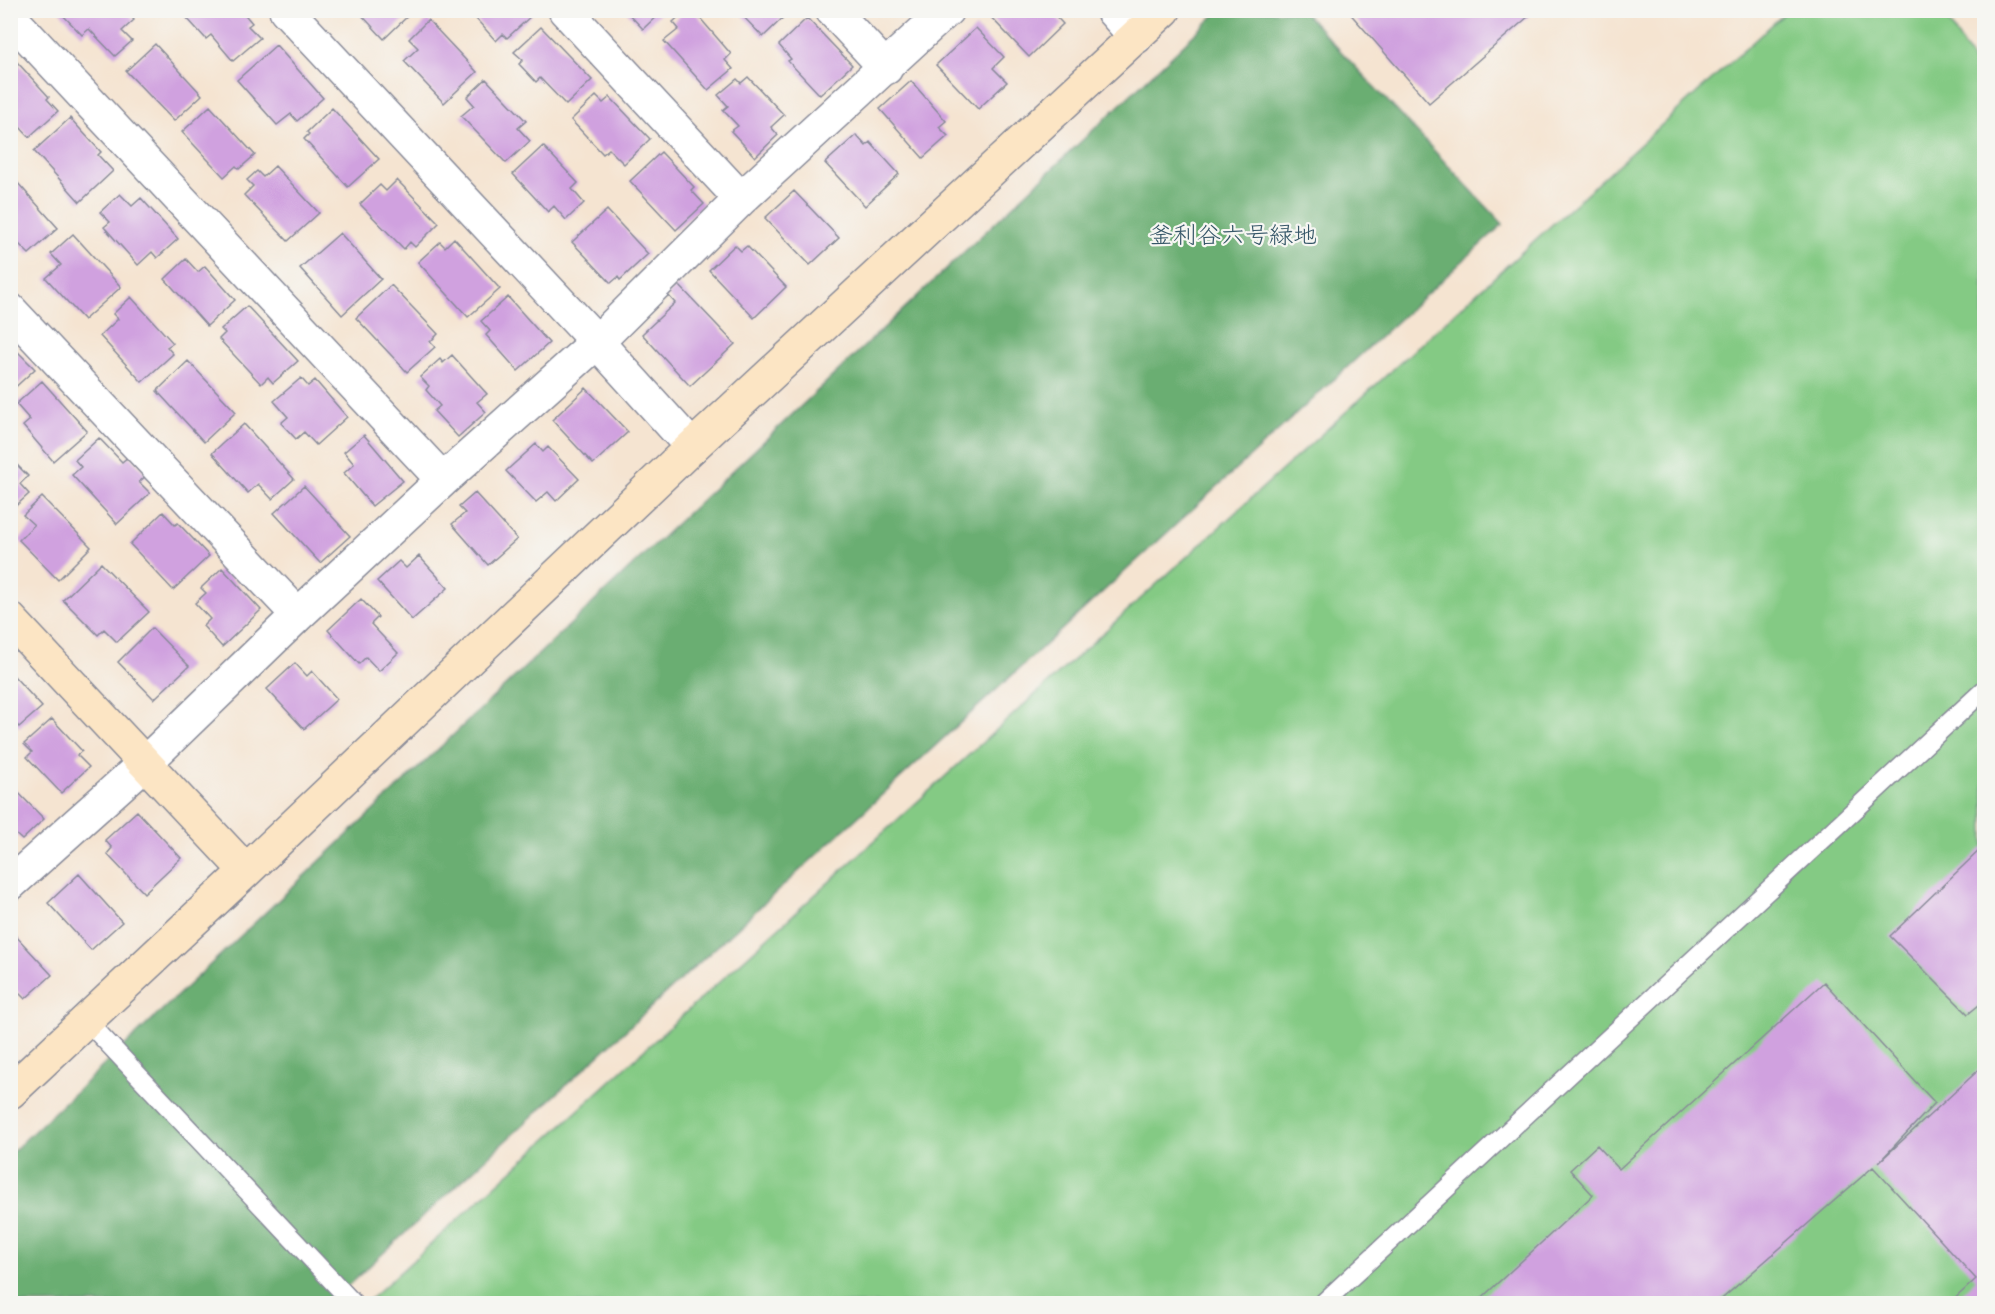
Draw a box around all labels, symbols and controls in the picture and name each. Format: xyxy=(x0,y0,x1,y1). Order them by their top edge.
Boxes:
park label: 釜利谷六号緑地 xyxy=(1149,221,1317,252)

